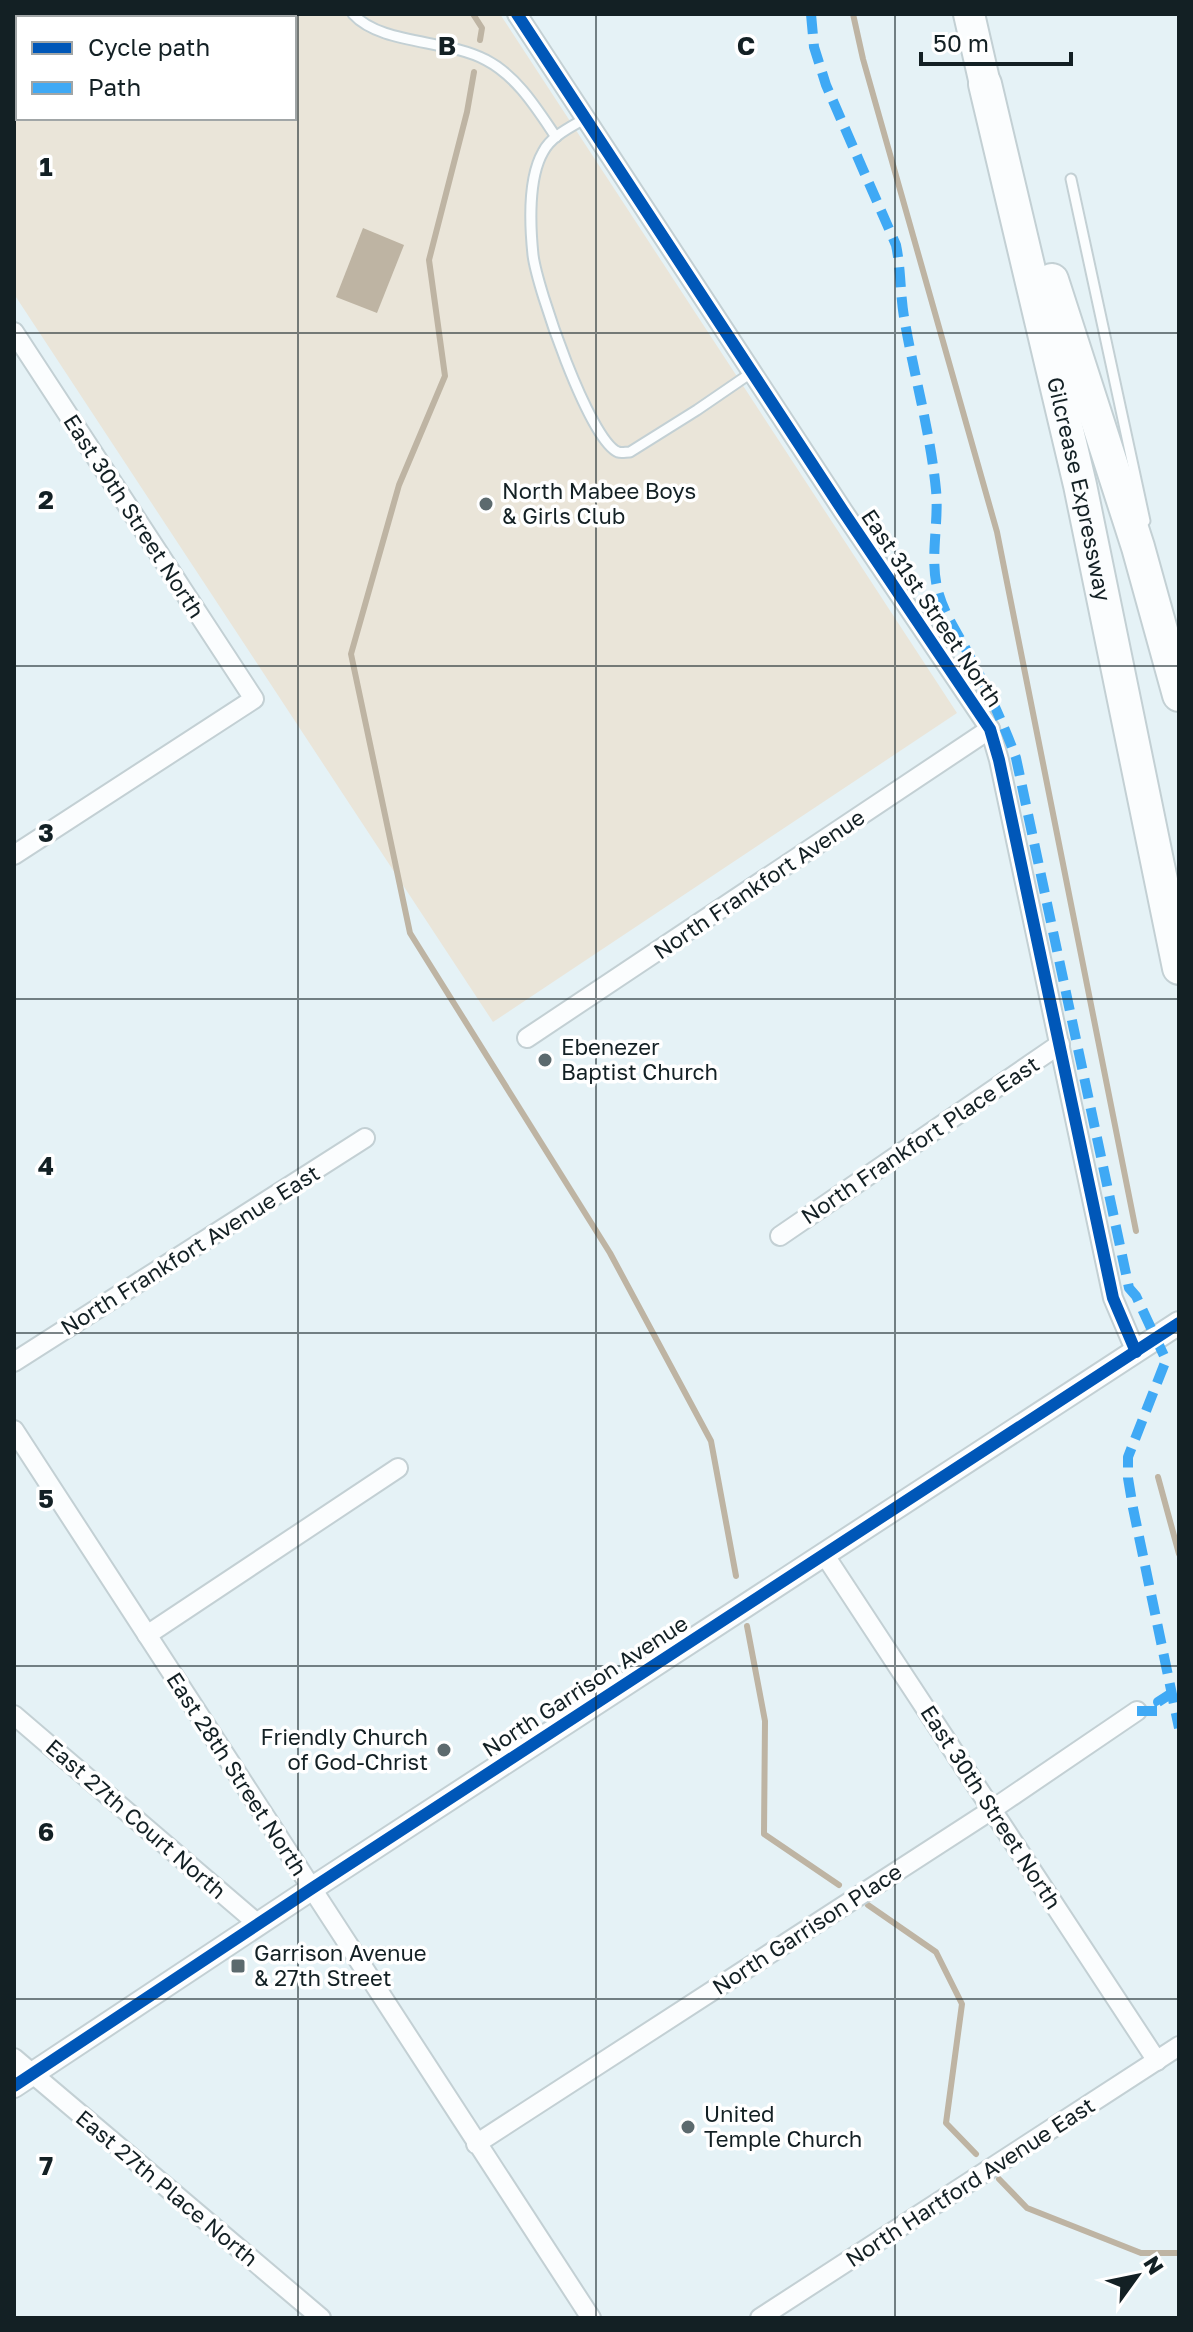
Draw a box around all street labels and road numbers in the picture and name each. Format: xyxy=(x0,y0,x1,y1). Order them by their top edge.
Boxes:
street label: Gilcrease Expressway xyxy=(1042,374,1117,604)
street label: East 30th Street North xyxy=(58,409,211,623)
street label: East 31st Street North xyxy=(856,504,1009,712)
street label: North Frankfort Avenue xyxy=(648,803,869,964)
street label: North Frankfort Place East xyxy=(796,1050,1044,1229)
street label: North Frankfort Avenue East xyxy=(55,1159,324,1341)
street label: North Garrison Avenue xyxy=(477,1609,692,1762)
street label: East 28th Street North xyxy=(161,1667,313,1881)
street label: East 30th Street North xyxy=(915,1700,1068,1914)
street label: East 27th Court North xyxy=(41,1733,232,1904)
street label: North Garrison Place xyxy=(707,1857,906,2000)
street label: North Hartford Avenue East xyxy=(840,2091,1099,2272)
street label: East 27th Place North xyxy=(71,2104,264,2272)

